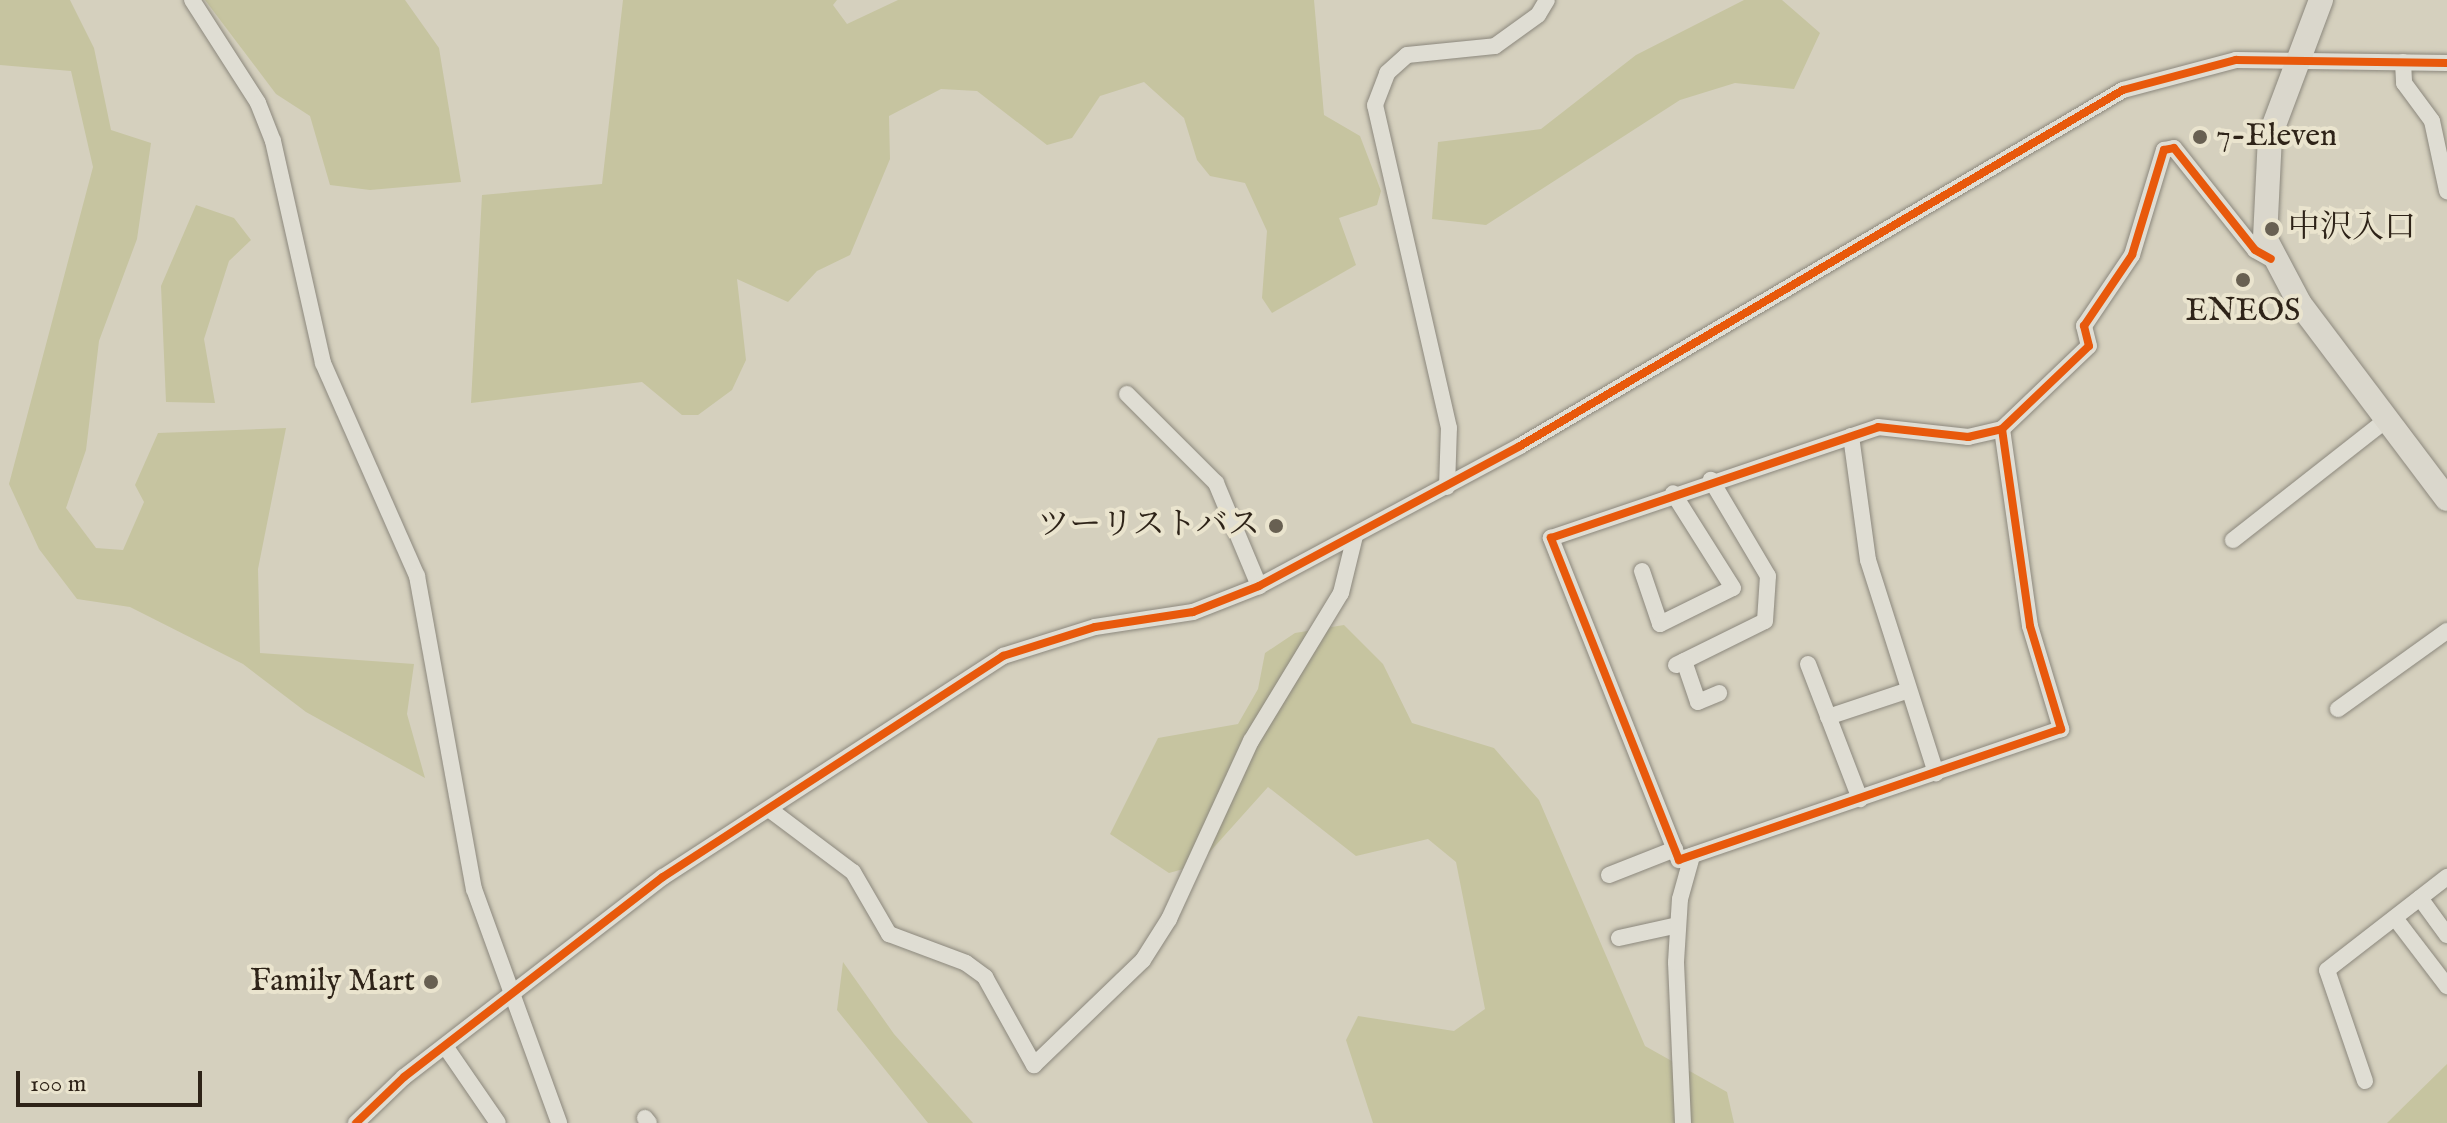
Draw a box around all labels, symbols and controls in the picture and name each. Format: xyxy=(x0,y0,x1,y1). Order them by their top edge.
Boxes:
place label: 7-Eleven xyxy=(2216,118,2337,156)
marker: 7-Eleven xyxy=(2191,128,2209,146)
place label: 中沢入口 xyxy=(2288,210,2416,248)
marker: 中沢入口 xyxy=(2263,220,2281,238)
marker: ENEOS xyxy=(2234,271,2252,289)
place label: ENEOS xyxy=(2186,293,2300,331)
place label: ツーリストバス xyxy=(1036,507,1260,545)
marker: ツーリストバス xyxy=(1267,517,1285,535)
place label: Family Mart xyxy=(250,963,415,1001)
marker: Family Mart xyxy=(422,973,440,991)
scale bar xyxy=(20,1055,206,1105)
text: 100 m xyxy=(30,1069,86,1100)

